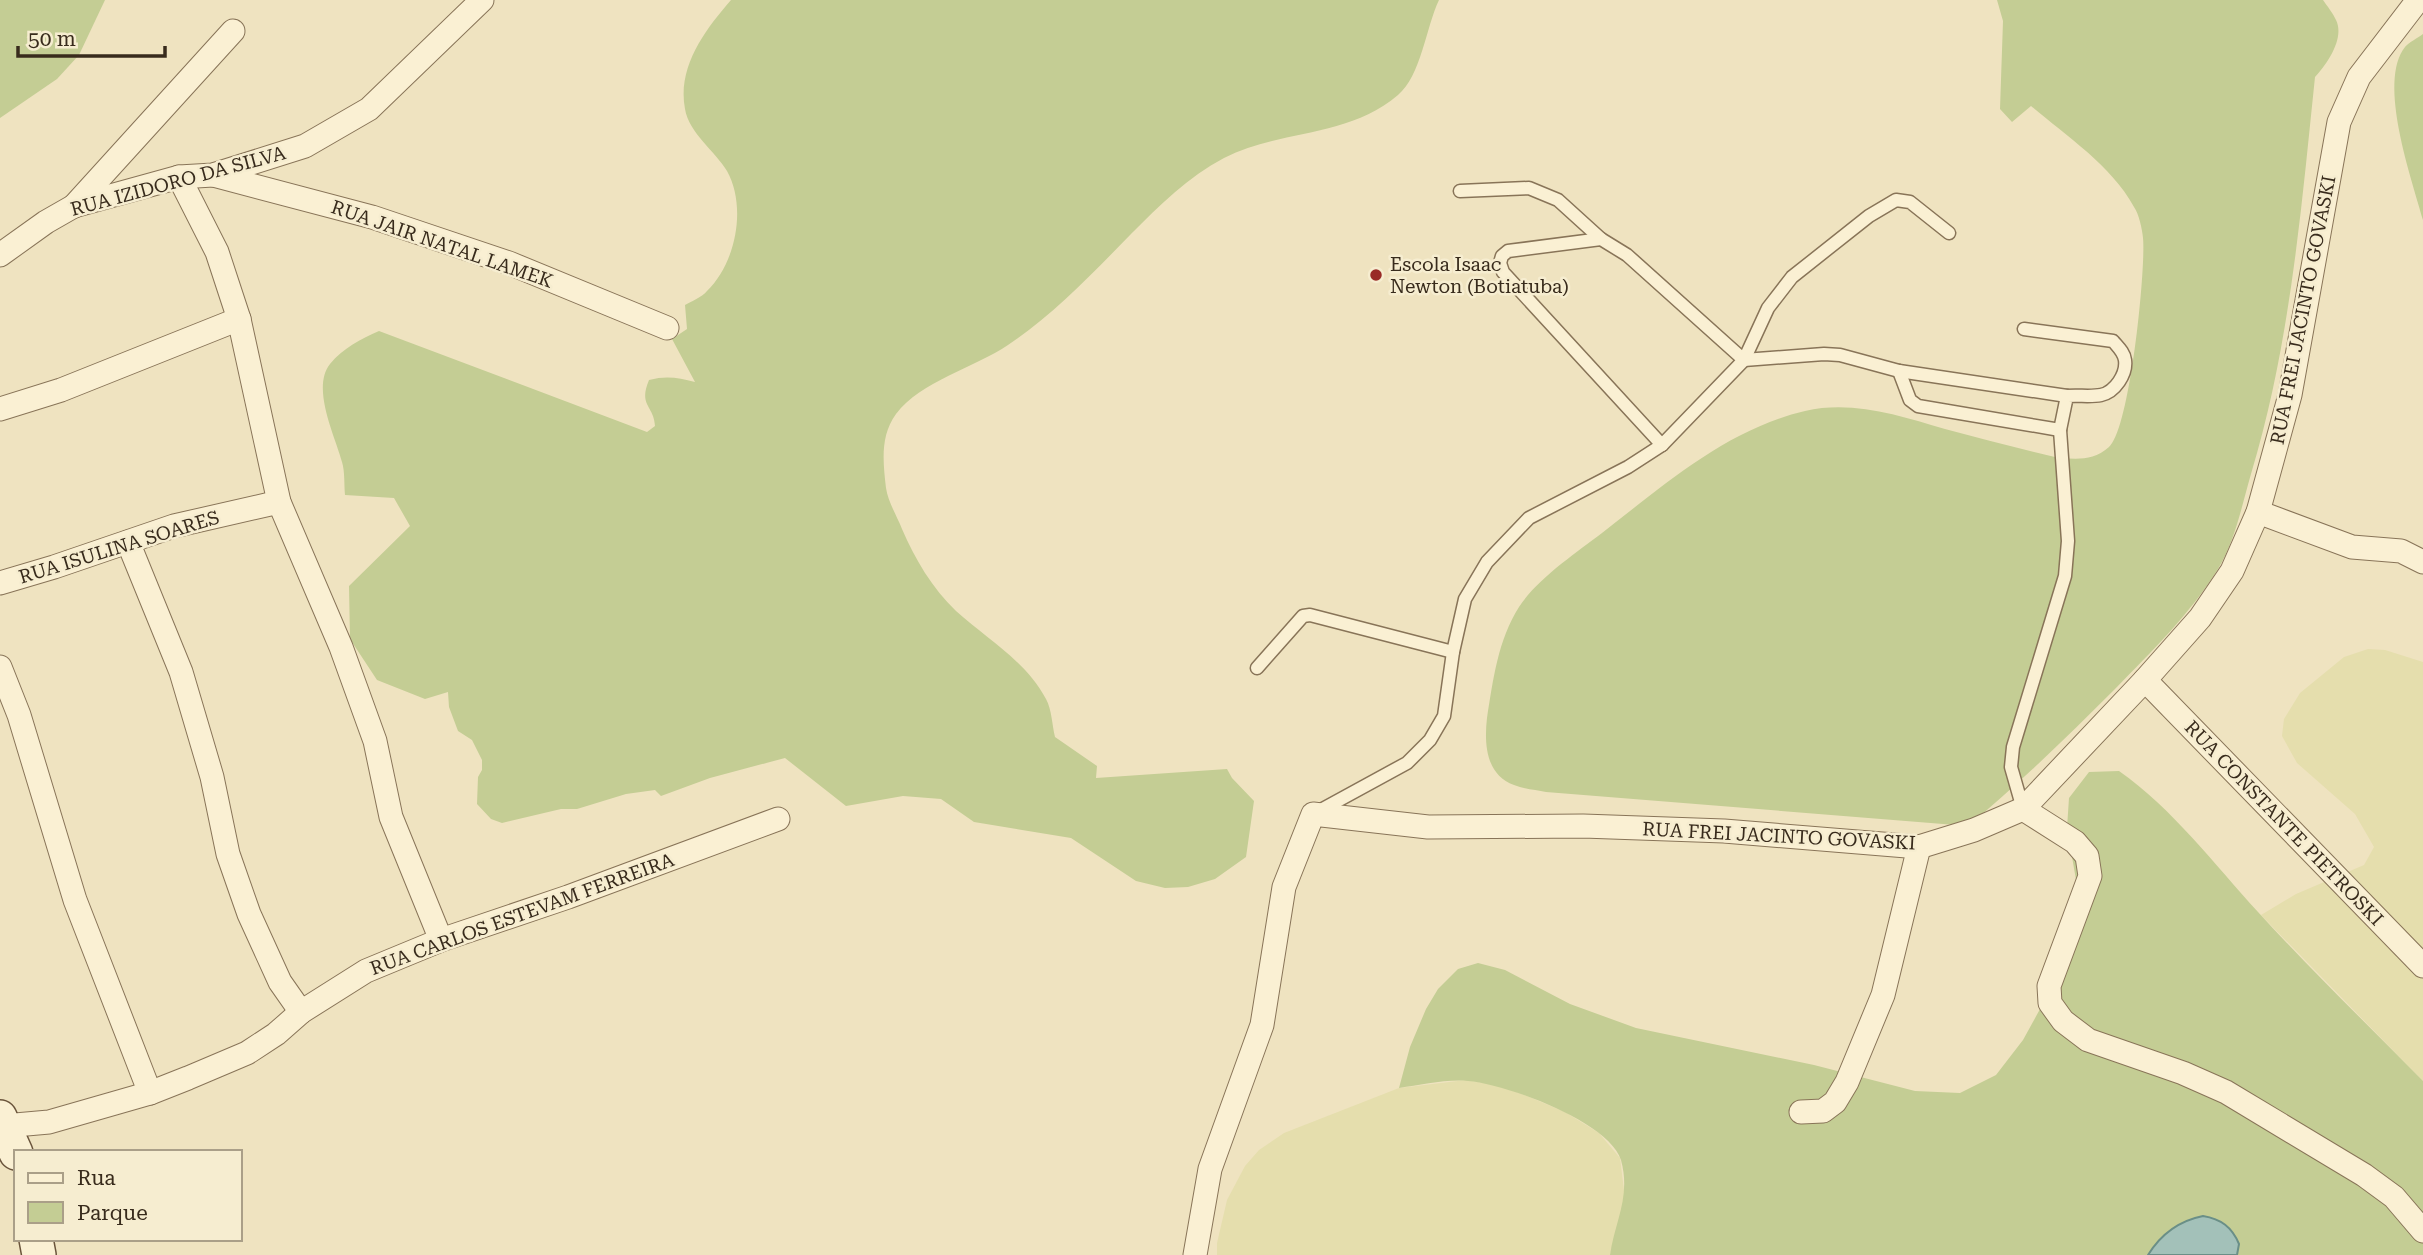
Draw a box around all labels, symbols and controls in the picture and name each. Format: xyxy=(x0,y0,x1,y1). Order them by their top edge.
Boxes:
scale bar xyxy=(18,14,164,58)
text: 50 m xyxy=(28,27,76,51)
street label: RUA IZIDORO DA SILVA xyxy=(68,141,289,221)
street label: RUA FREI JACINTO GOVASKI xyxy=(2266,174,2340,446)
street label: RUA JAIR NATAL LAMEK xyxy=(328,195,556,293)
place label: Escola Isaac Newton (Botiatuba) xyxy=(1390,253,1569,298)
marker: Escola Isaac Newton (Botiatuba) xyxy=(1368,267,1384,283)
street label: RUA ISULINA SOARES xyxy=(16,506,222,588)
street label: RUA CONSTANTE PIETROSKI xyxy=(2180,716,2388,930)
street label: RUA FREI JACINTO GOVASKI xyxy=(1642,817,1916,855)
street label: RUA CARLOS ESTEVAM FERREIRA xyxy=(367,848,678,980)
legend xyxy=(14,1150,242,1241)
text: Rua xyxy=(77,1166,116,1190)
text: Parque xyxy=(77,1201,148,1225)

